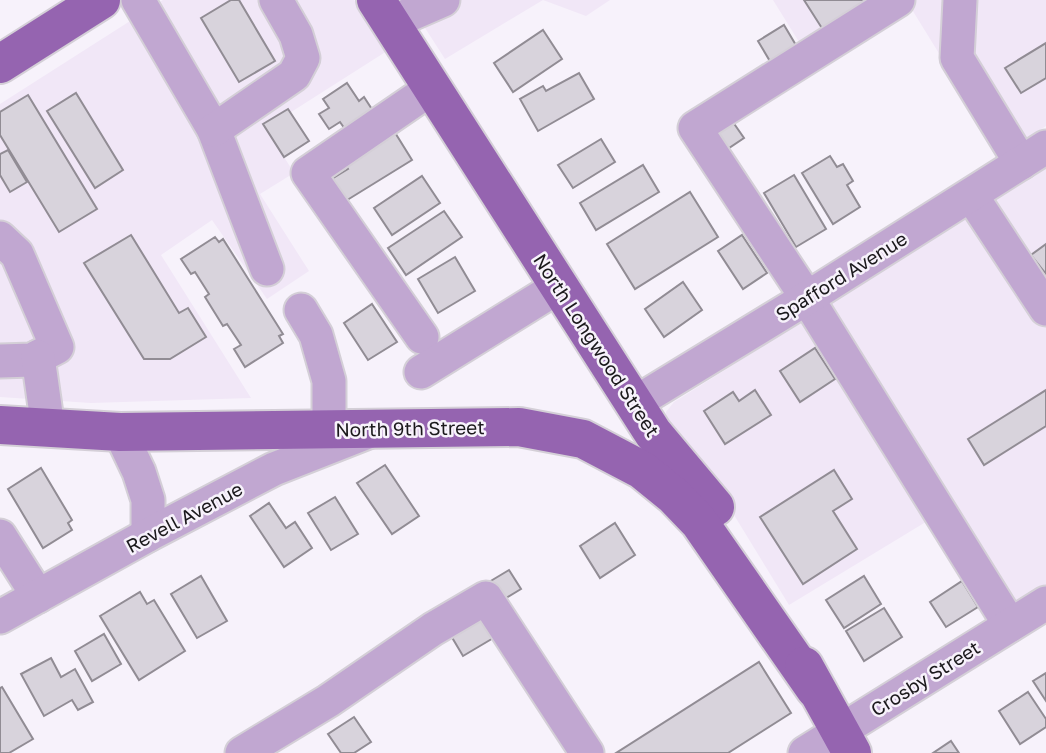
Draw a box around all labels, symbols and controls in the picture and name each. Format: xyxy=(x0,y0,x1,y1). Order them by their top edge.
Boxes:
street label: Spafford Avenue xyxy=(771,226,911,326)
street label: North Longwood Street xyxy=(529,249,665,441)
street label: North 9th Street xyxy=(335,415,485,441)
street label: Revell Avenue xyxy=(122,477,246,557)
street label: Crosby Street xyxy=(866,635,984,721)

